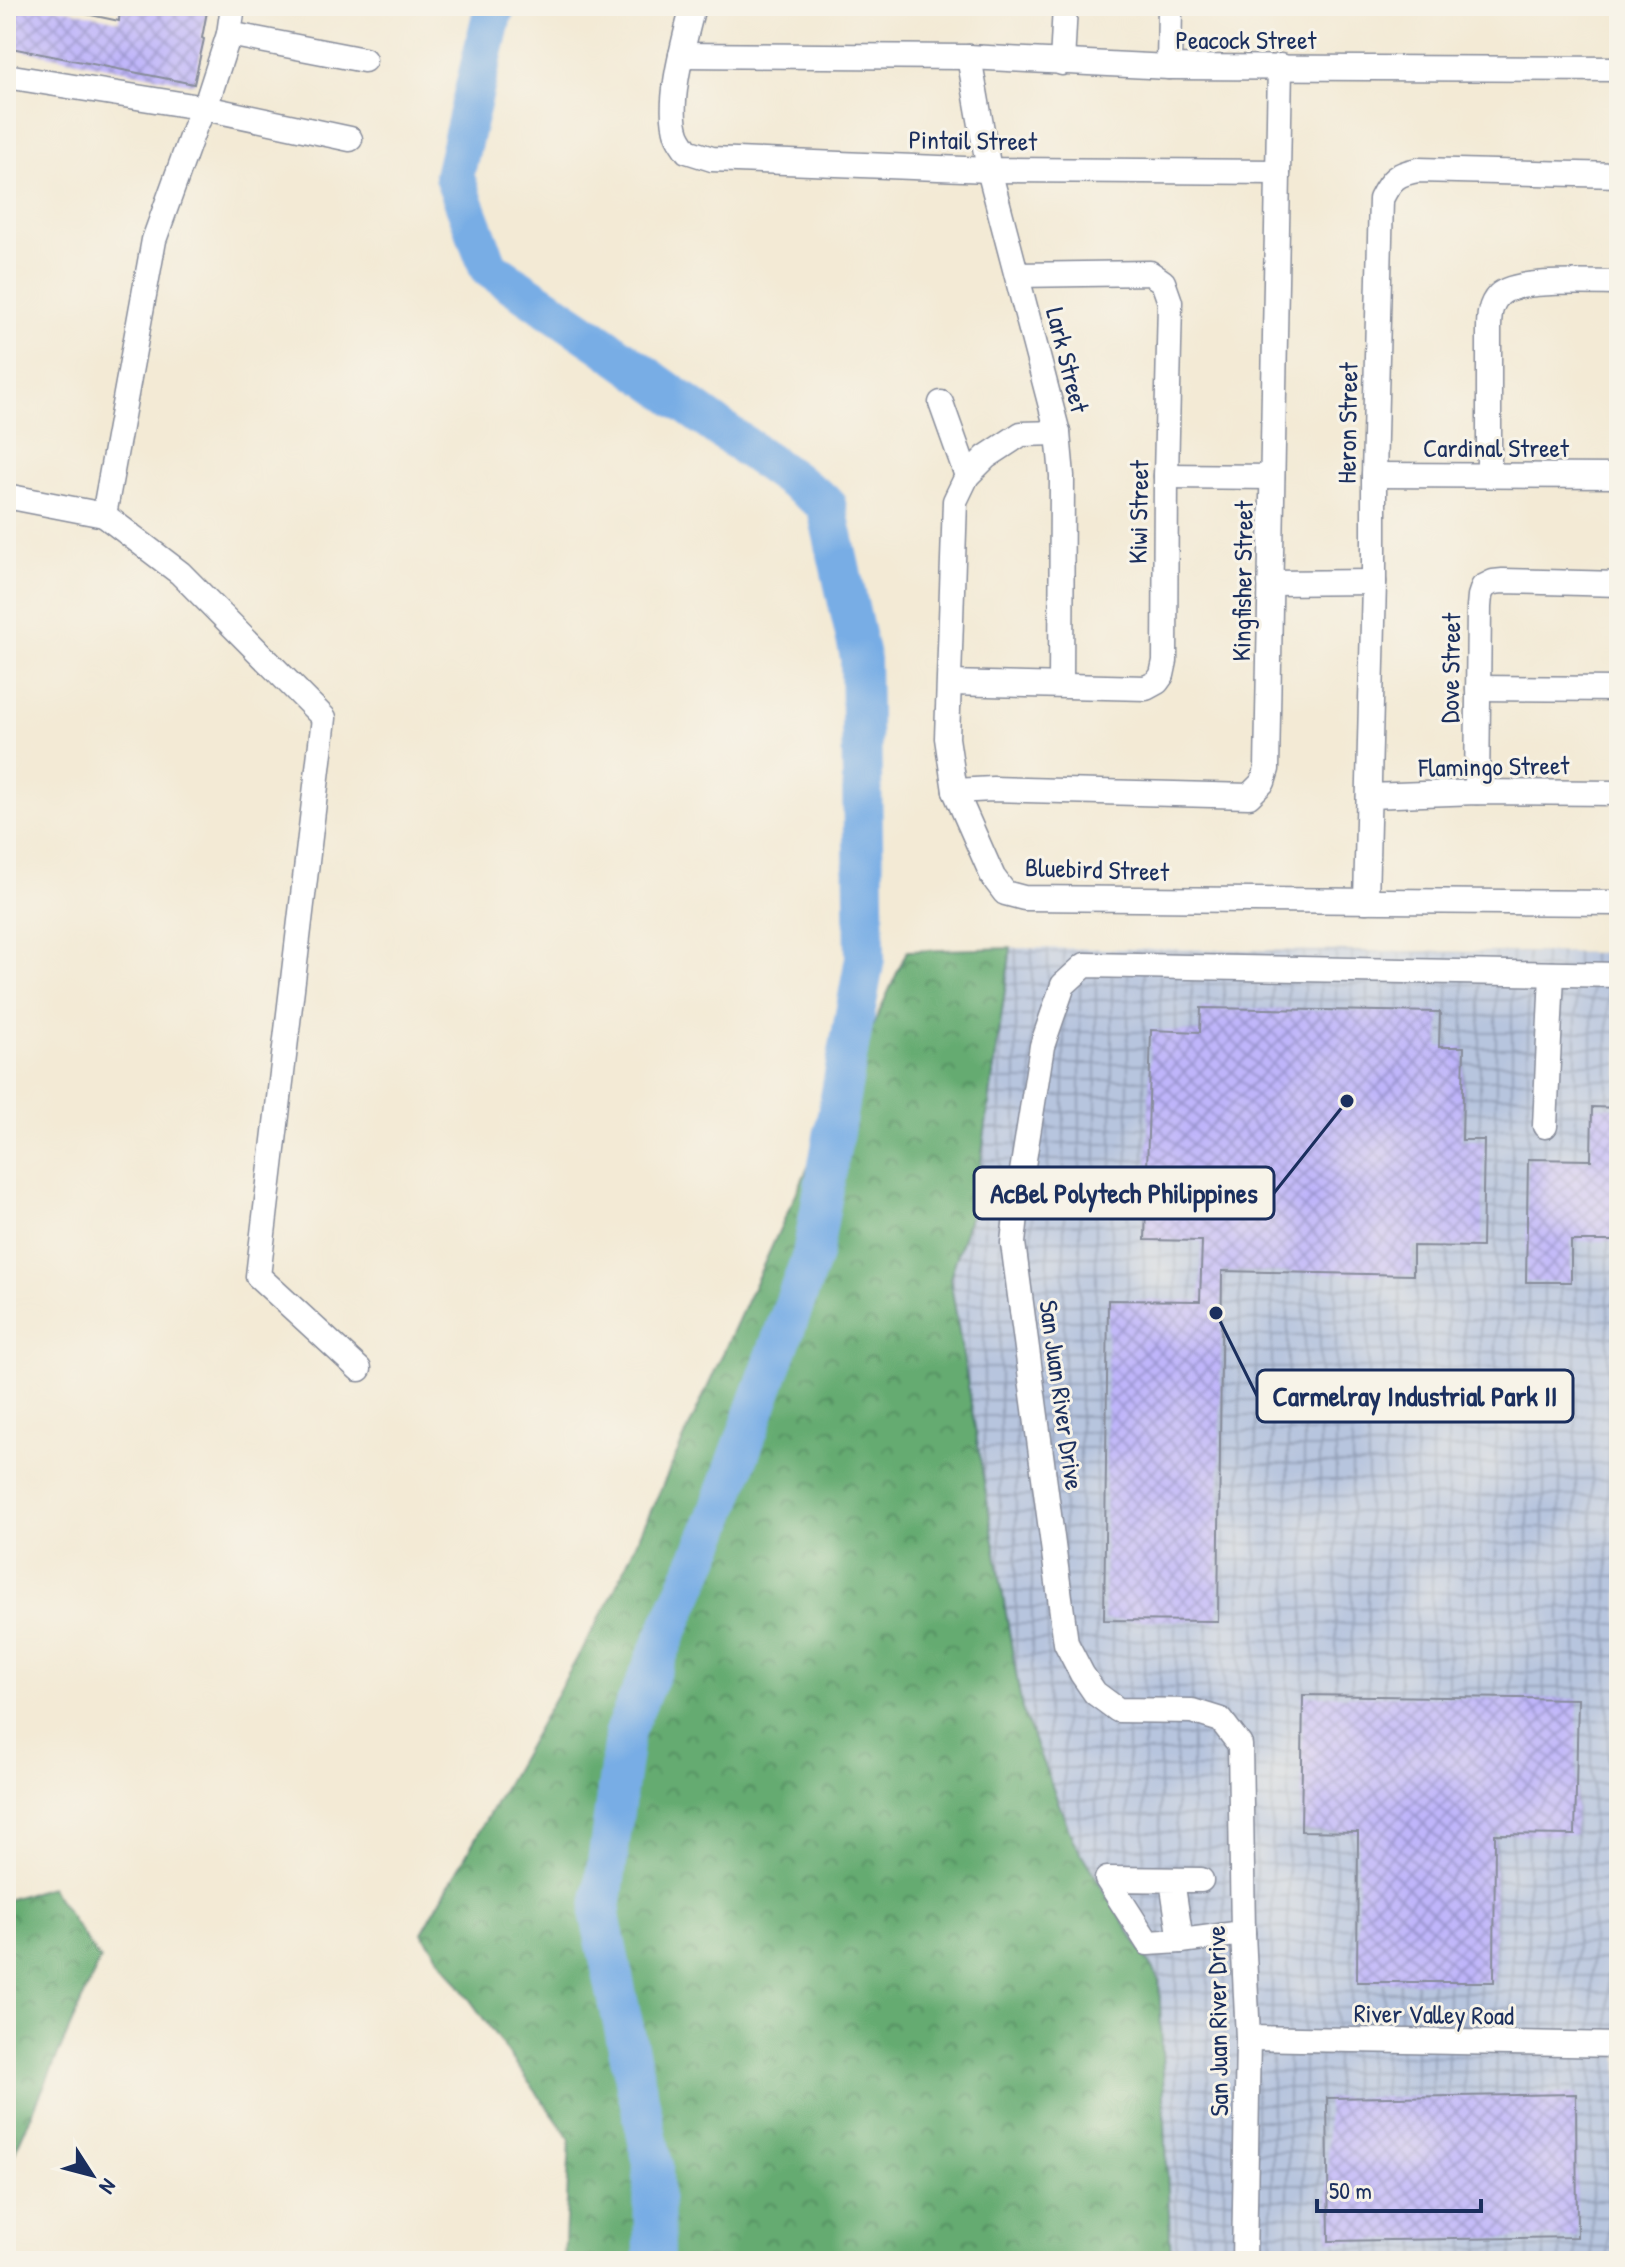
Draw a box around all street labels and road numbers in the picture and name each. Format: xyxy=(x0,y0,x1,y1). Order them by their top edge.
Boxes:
street label: Peacock Street xyxy=(1176,22,1318,57)
street label: Pintail Street xyxy=(908,121,1039,159)
street label: Lark Street xyxy=(1038,304,1098,417)
street label: Heron Street xyxy=(1328,361,1366,484)
street label: Cardinal Street xyxy=(1423,430,1570,465)
street label: Kiwi Street xyxy=(1120,459,1156,564)
street label: Kingfisher Street xyxy=(1223,499,1261,662)
street label: Dove Street xyxy=(1432,612,1468,723)
street label: Flamingo Street xyxy=(1417,747,1571,785)
street label: Bluebird Street xyxy=(1024,849,1171,889)
street label: San Juan River Drive xyxy=(1031,1298,1093,1492)
street label: San Juan River Drive xyxy=(1198,1925,1236,2117)
street label: River Valley Road xyxy=(1354,1995,1514,2033)

